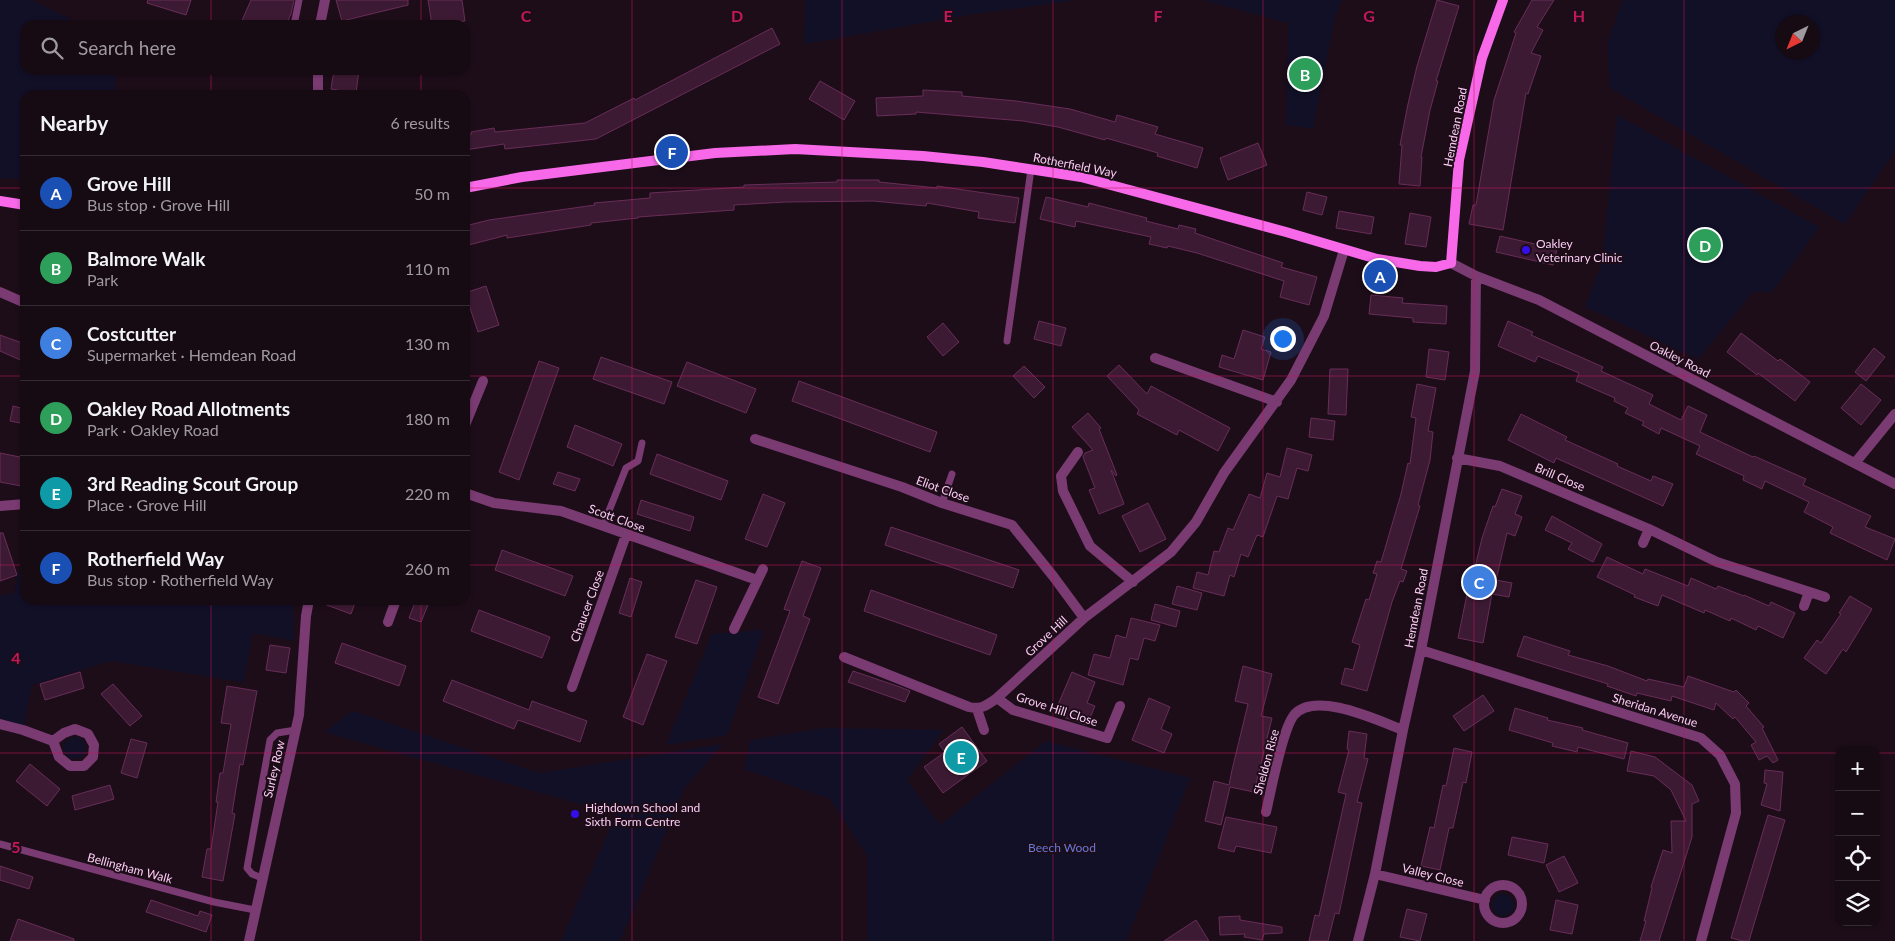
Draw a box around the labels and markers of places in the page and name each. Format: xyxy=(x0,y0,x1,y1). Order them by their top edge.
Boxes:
pin: B xyxy=(1289,55,1321,93)
pin: F xyxy=(656,133,688,171)
pin: D xyxy=(1689,226,1721,264)
place label: Oakley Veterinary Clinic xyxy=(1536,236,1623,265)
marker: Oakley Veterinary Clinic xyxy=(1520,244,1532,256)
pin: A xyxy=(1364,257,1396,295)
pin: C xyxy=(1463,563,1495,601)
pin: E xyxy=(945,738,977,776)
place label: Highdown School and Sixth Form Centre xyxy=(585,800,700,829)
marker: Highdown School and Sixth Form Centre xyxy=(569,808,581,820)

